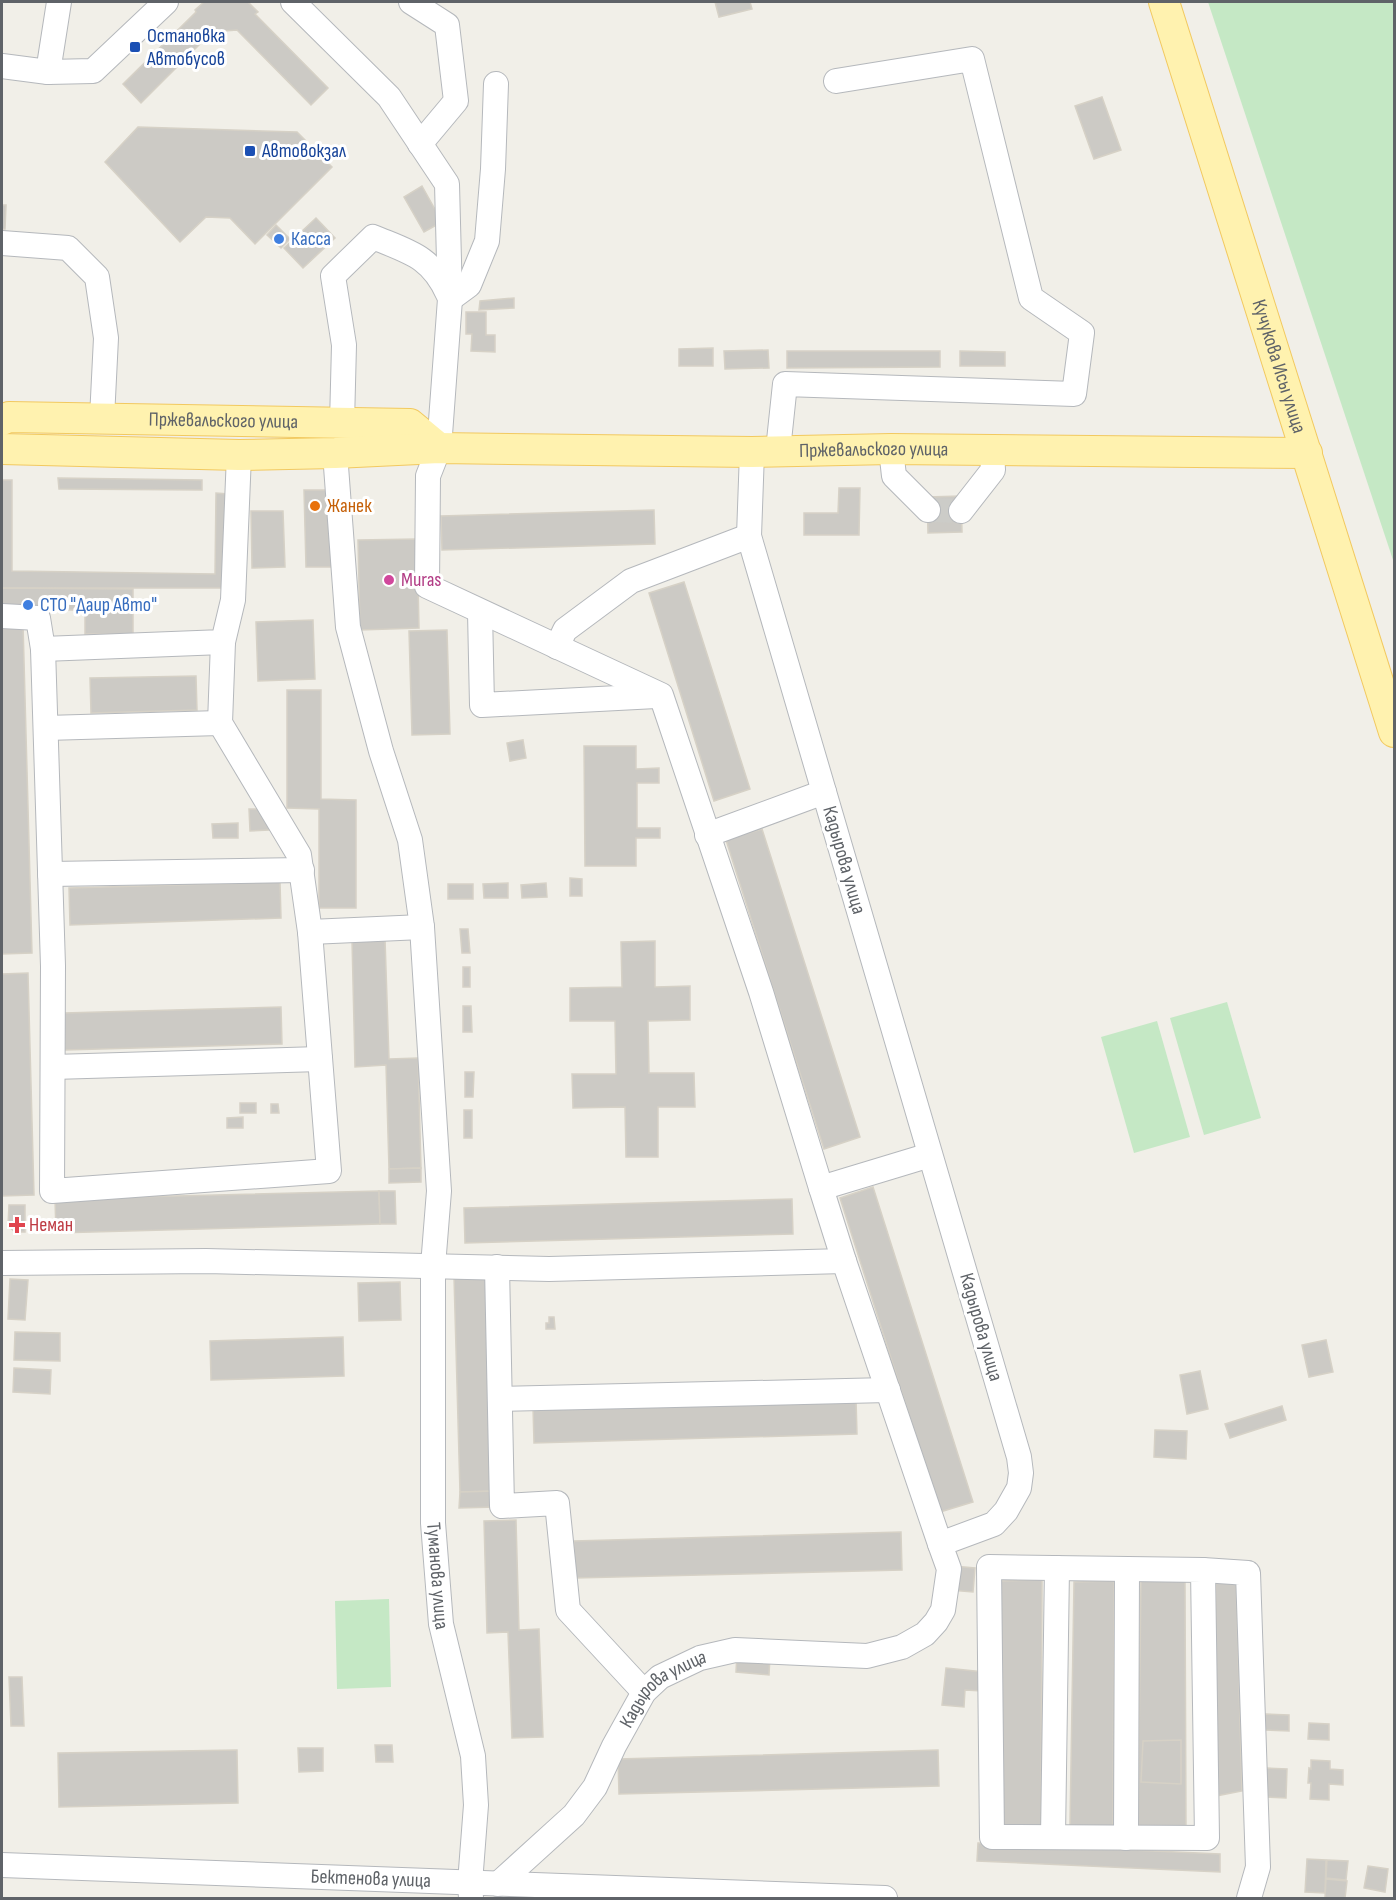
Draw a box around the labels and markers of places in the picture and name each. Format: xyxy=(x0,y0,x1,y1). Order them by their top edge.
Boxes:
place label: Остановка Автобусов xyxy=(146,24,225,71)
marker: Остановка Автобусов xyxy=(128,40,142,54)
place label: Автовокзал xyxy=(261,139,346,163)
marker: Автовокзал xyxy=(243,144,257,158)
place label: Касса xyxy=(291,227,331,251)
marker: Касса xyxy=(272,232,286,246)
place label: Жанек xyxy=(327,494,372,518)
marker: Жанек xyxy=(308,499,322,513)
place label: Muras xyxy=(401,568,442,592)
marker: Muras xyxy=(382,573,396,587)
place label: СТО "Даир Авто" xyxy=(40,593,157,617)
marker: СТО "Даир Авто" xyxy=(21,598,35,612)
place label: Неман xyxy=(29,1213,73,1237)
marker: Неман xyxy=(10,1218,24,1232)

